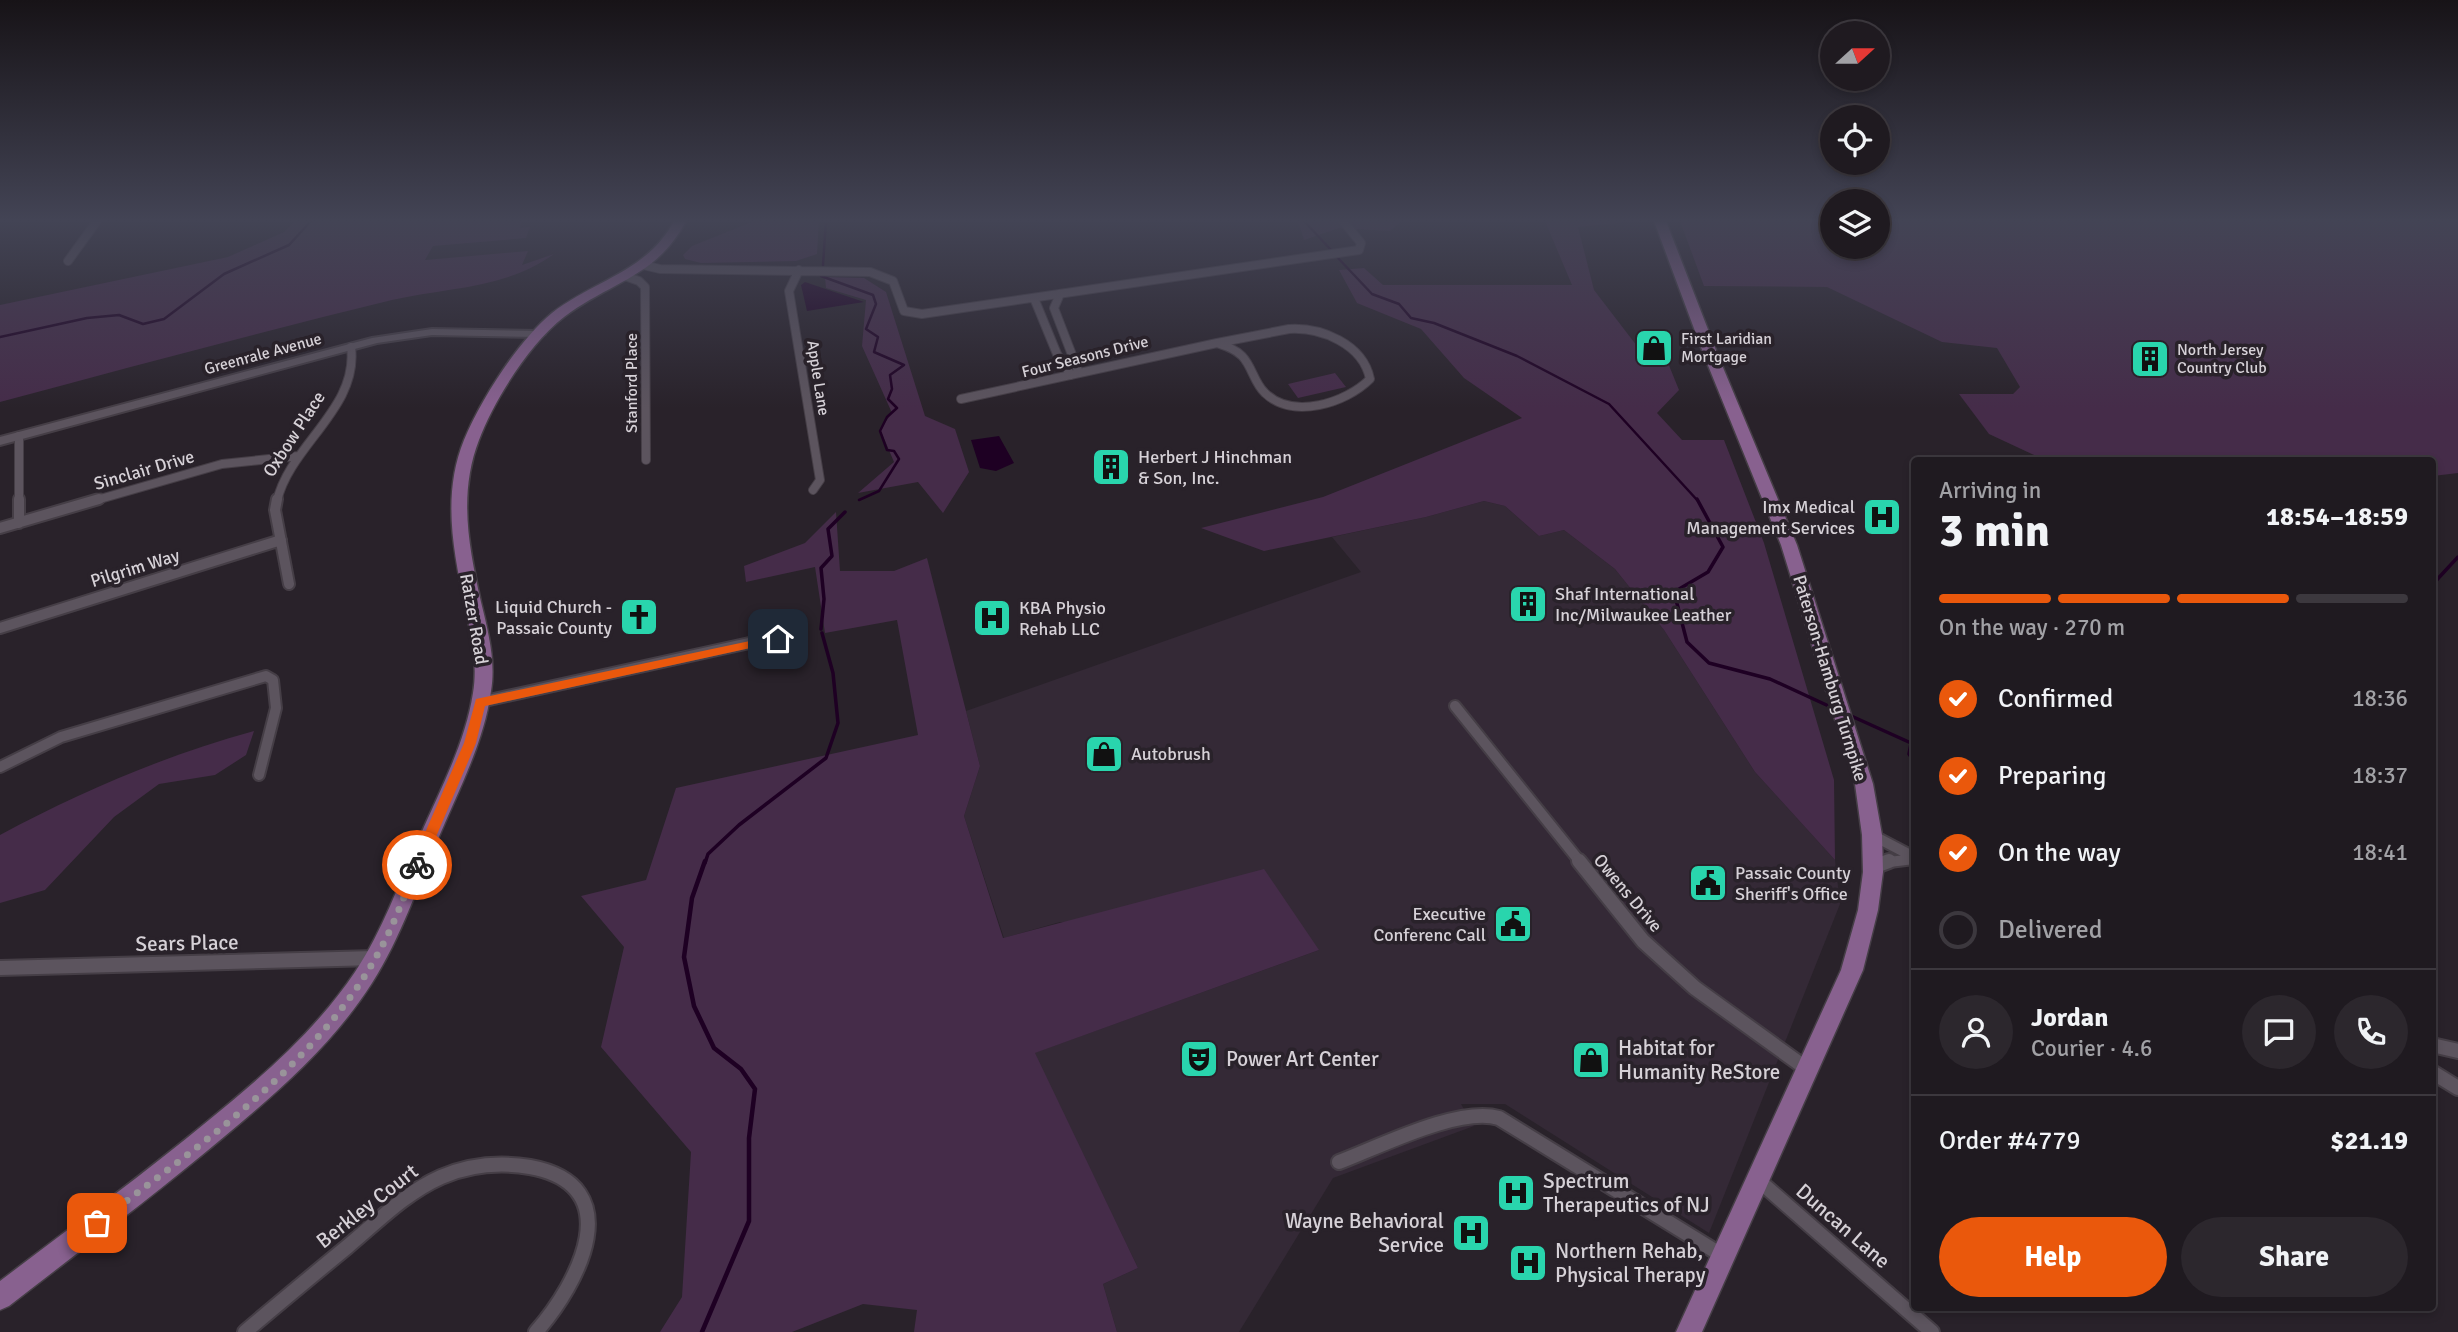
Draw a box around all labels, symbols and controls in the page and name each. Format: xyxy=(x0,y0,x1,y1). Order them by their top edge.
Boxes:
north arrow xyxy=(1820,21,1890,91)
map controls xyxy=(1820,21,1890,259)
button: locate xyxy=(1820,105,1890,175)
button: layers xyxy=(1820,189,1890,259)
shop icon: First Laridian Mortgage xyxy=(1633,327,1675,369)
street label: Greenrale Avenue xyxy=(202,329,324,379)
place label: First Laridian Mortgage xyxy=(1681,329,1772,367)
street label: Four Seasons Drive xyxy=(1020,332,1150,382)
street label: Stanford Place xyxy=(622,333,642,433)
building icon: North Jersey Country Club xyxy=(2129,338,2171,380)
street label: Apple Lane xyxy=(802,339,834,417)
place label: North Jersey Country Club xyxy=(2177,340,2267,378)
street label: Oxbow Place xyxy=(258,387,330,481)
street label: Sinclair Drive xyxy=(91,445,197,495)
building icon: Herbert J Hinchman & Son, Inc. xyxy=(1090,446,1132,488)
place label: Herbert J Hinchman & Son, Inc. xyxy=(1138,446,1292,489)
text: Arriving in xyxy=(1939,476,2041,505)
place label: Imx Medical Management Services xyxy=(1686,496,1855,539)
hospital icon: Imx Medical Management Services xyxy=(1861,496,1903,538)
text: 18:54–18:59 xyxy=(2266,501,2408,533)
text: 3 min xyxy=(1939,503,2050,559)
street label: Pilgrim Way xyxy=(88,544,183,592)
street label: Ratzer Road xyxy=(455,572,493,666)
street label: Paterson-Hamburg Turnpike xyxy=(1788,572,1872,784)
building icon: Shaf International Inc/Milwaukee Leather xyxy=(1507,583,1549,625)
place label: Shaf International Inc/Milwaukee Leather xyxy=(1555,583,1732,626)
place label: Liquid Church - Passaic County xyxy=(495,596,613,639)
church icon: Liquid Church - Passaic County xyxy=(618,596,660,638)
hospital icon: KBA Physio Rehab LLC xyxy=(971,597,1013,639)
place label: KBA Physio Rehab LLC xyxy=(1019,597,1106,640)
pin xyxy=(748,609,808,669)
text: On the way · 270 m xyxy=(1939,613,2125,642)
icon: home xyxy=(759,620,797,658)
icon: check xyxy=(1939,680,1977,718)
text: Confirmed xyxy=(1998,683,2113,715)
text: 18:36 xyxy=(2352,684,2408,713)
shop icon: Autobrush xyxy=(1083,733,1125,775)
place label: Autobrush xyxy=(1131,743,1211,765)
icon: check xyxy=(1939,757,1977,795)
text: Preparing xyxy=(1998,760,2106,792)
text: 18:37 xyxy=(2352,761,2408,790)
courier xyxy=(382,830,452,900)
icon: check xyxy=(1939,834,1977,872)
text: On the way xyxy=(1998,837,2121,869)
text: 18:41 xyxy=(2352,838,2408,867)
icon: bike xyxy=(398,846,436,884)
street label: Owens Drive xyxy=(1589,849,1667,937)
public building icon: Passaic County Sheriff's Office xyxy=(1687,862,1729,904)
place label: Passaic County Sheriff's Office xyxy=(1735,862,1851,905)
place label: Executive Conferenc Call xyxy=(1373,903,1486,946)
public building icon: Executive Conferenc Call xyxy=(1492,903,1534,945)
text: Delivered xyxy=(1998,914,2103,946)
street label: Sears Place xyxy=(135,929,239,957)
button: person xyxy=(1939,995,2013,1069)
button: chat xyxy=(2242,995,2316,1069)
button: phone xyxy=(2334,995,2408,1069)
text: Jordan xyxy=(2031,1002,2108,1034)
text: Courier · 4.6 xyxy=(2031,1034,2152,1063)
place label: Habitat for Humanity ReStore xyxy=(1618,1035,1780,1085)
theatre icon: Power Art Center xyxy=(1178,1038,1220,1080)
shop icon: Habitat for Humanity ReStore xyxy=(1570,1039,1612,1081)
place label: Power Art Center xyxy=(1226,1046,1379,1072)
text: Order #4779 xyxy=(1939,1125,2080,1157)
text: $21.19 xyxy=(2330,1125,2408,1157)
street label: Berkley Court xyxy=(311,1158,423,1254)
place label: Spectrum Therapeutics of NJ xyxy=(1543,1168,1710,1218)
hospital icon: Spectrum Therapeutics of NJ xyxy=(1495,1172,1537,1214)
street label: Duncan Lane xyxy=(1790,1178,1896,1274)
pin xyxy=(67,1193,127,1253)
icon: bag xyxy=(78,1204,116,1242)
place label: Wayne Behavioral Service xyxy=(1285,1208,1444,1258)
hospital icon: Wayne Behavioral Service xyxy=(1450,1212,1492,1254)
button: Help xyxy=(1939,1217,2167,1297)
button: Share xyxy=(2181,1217,2408,1297)
place label: Northern Rehab, Physical Therapy xyxy=(1555,1238,1706,1288)
hospital icon: Northern Rehab, Physical Therapy xyxy=(1507,1242,1549,1284)

